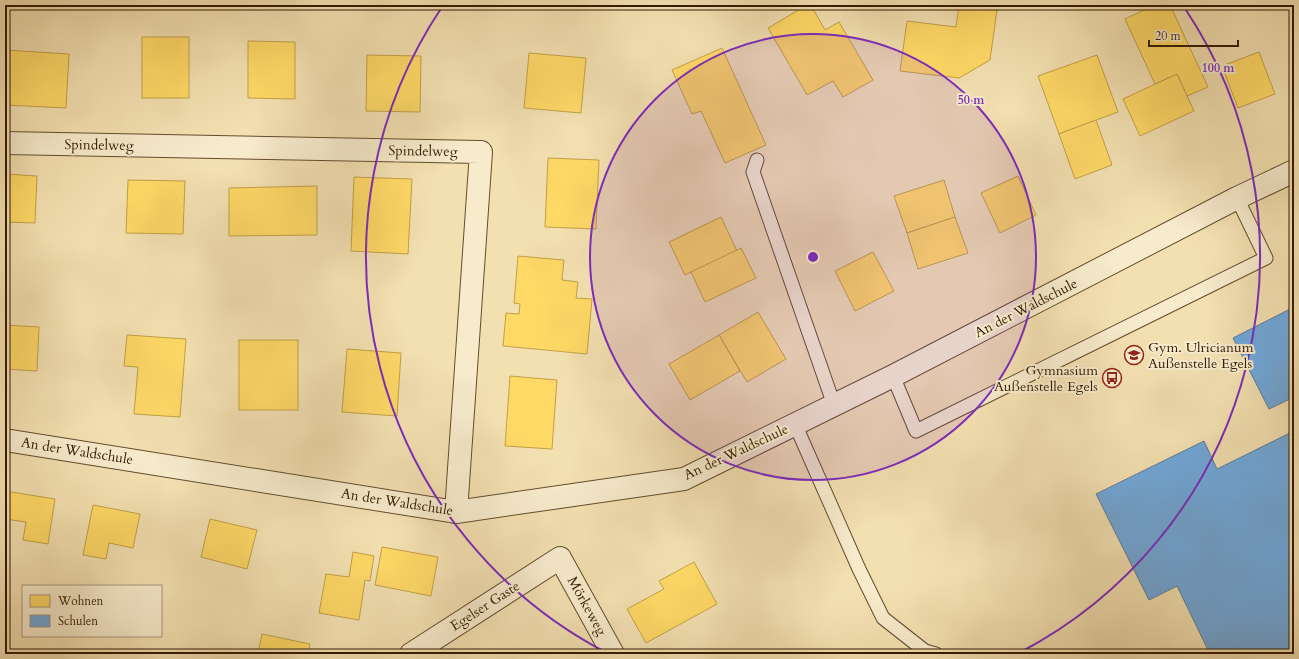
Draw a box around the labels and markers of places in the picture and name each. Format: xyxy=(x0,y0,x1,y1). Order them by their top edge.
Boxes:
centre of rings xyxy=(806,250,820,264)
place label: Gym. Ulricianum Außenstelle Egels xyxy=(1148,338,1254,373)
school or university icon: Gym. Ulricianum Außenstelle Egels xyxy=(1123,344,1145,366)
place label: Gymnasium Außenstelle Egels xyxy=(994,361,1098,396)
bus stop icon: Gymnasium Außenstelle Egels xyxy=(1101,367,1123,389)

